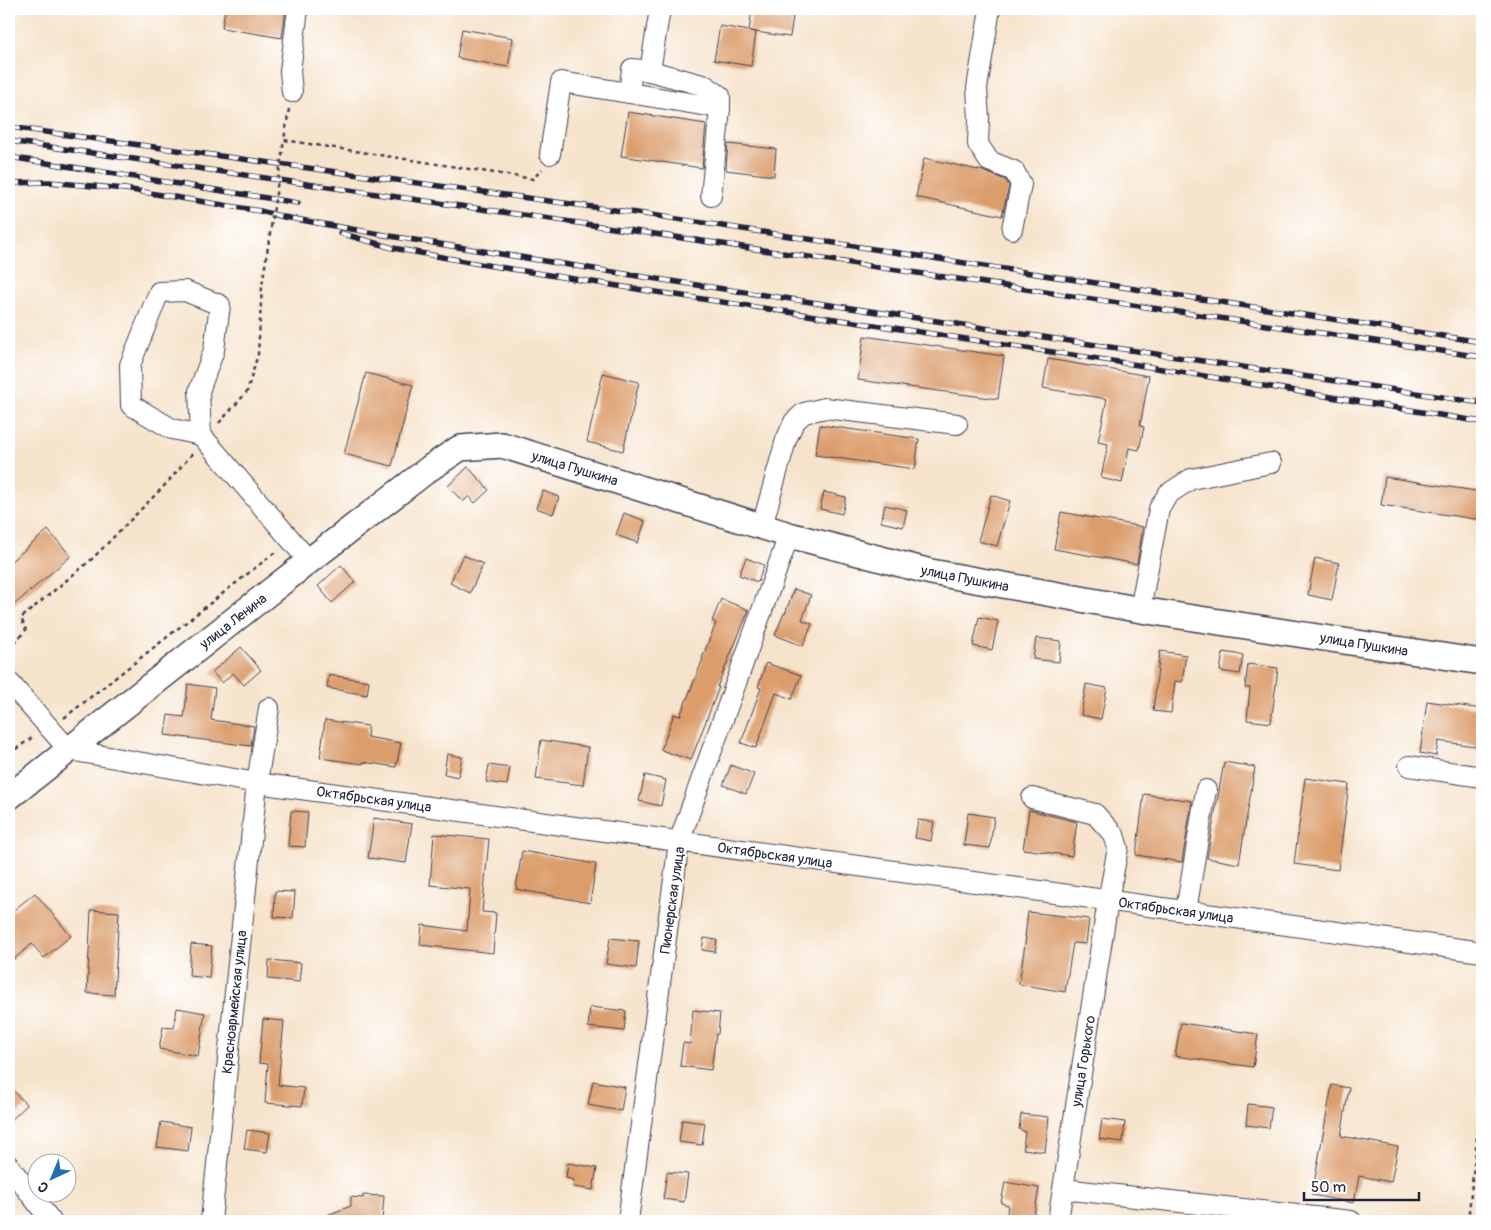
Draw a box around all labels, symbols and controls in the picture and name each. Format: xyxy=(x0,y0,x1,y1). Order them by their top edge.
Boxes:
street label: улица Пушкина xyxy=(529,447,620,490)
street label: улица Пушкина xyxy=(919,561,1010,595)
street label: улица Ленина xyxy=(196,590,270,653)
street label: улица Пушкина xyxy=(1318,629,1409,660)
street label: Октябрьская улица xyxy=(315,783,433,816)
street label: Октябрьская улица xyxy=(716,839,834,872)
street label: Пионерская улица xyxy=(657,845,688,955)
street label: Октябрьская улица xyxy=(1117,894,1235,927)
street label: Красноармейская улица xyxy=(219,930,250,1075)
street label: улица Горького xyxy=(1068,1014,1099,1109)
north arrow xyxy=(28,1152,78,1202)
scale bar xyxy=(1304,1170,1418,1202)
text: С xyxy=(34,1178,52,1196)
text: 50 m xyxy=(1311,1178,1346,1197)

